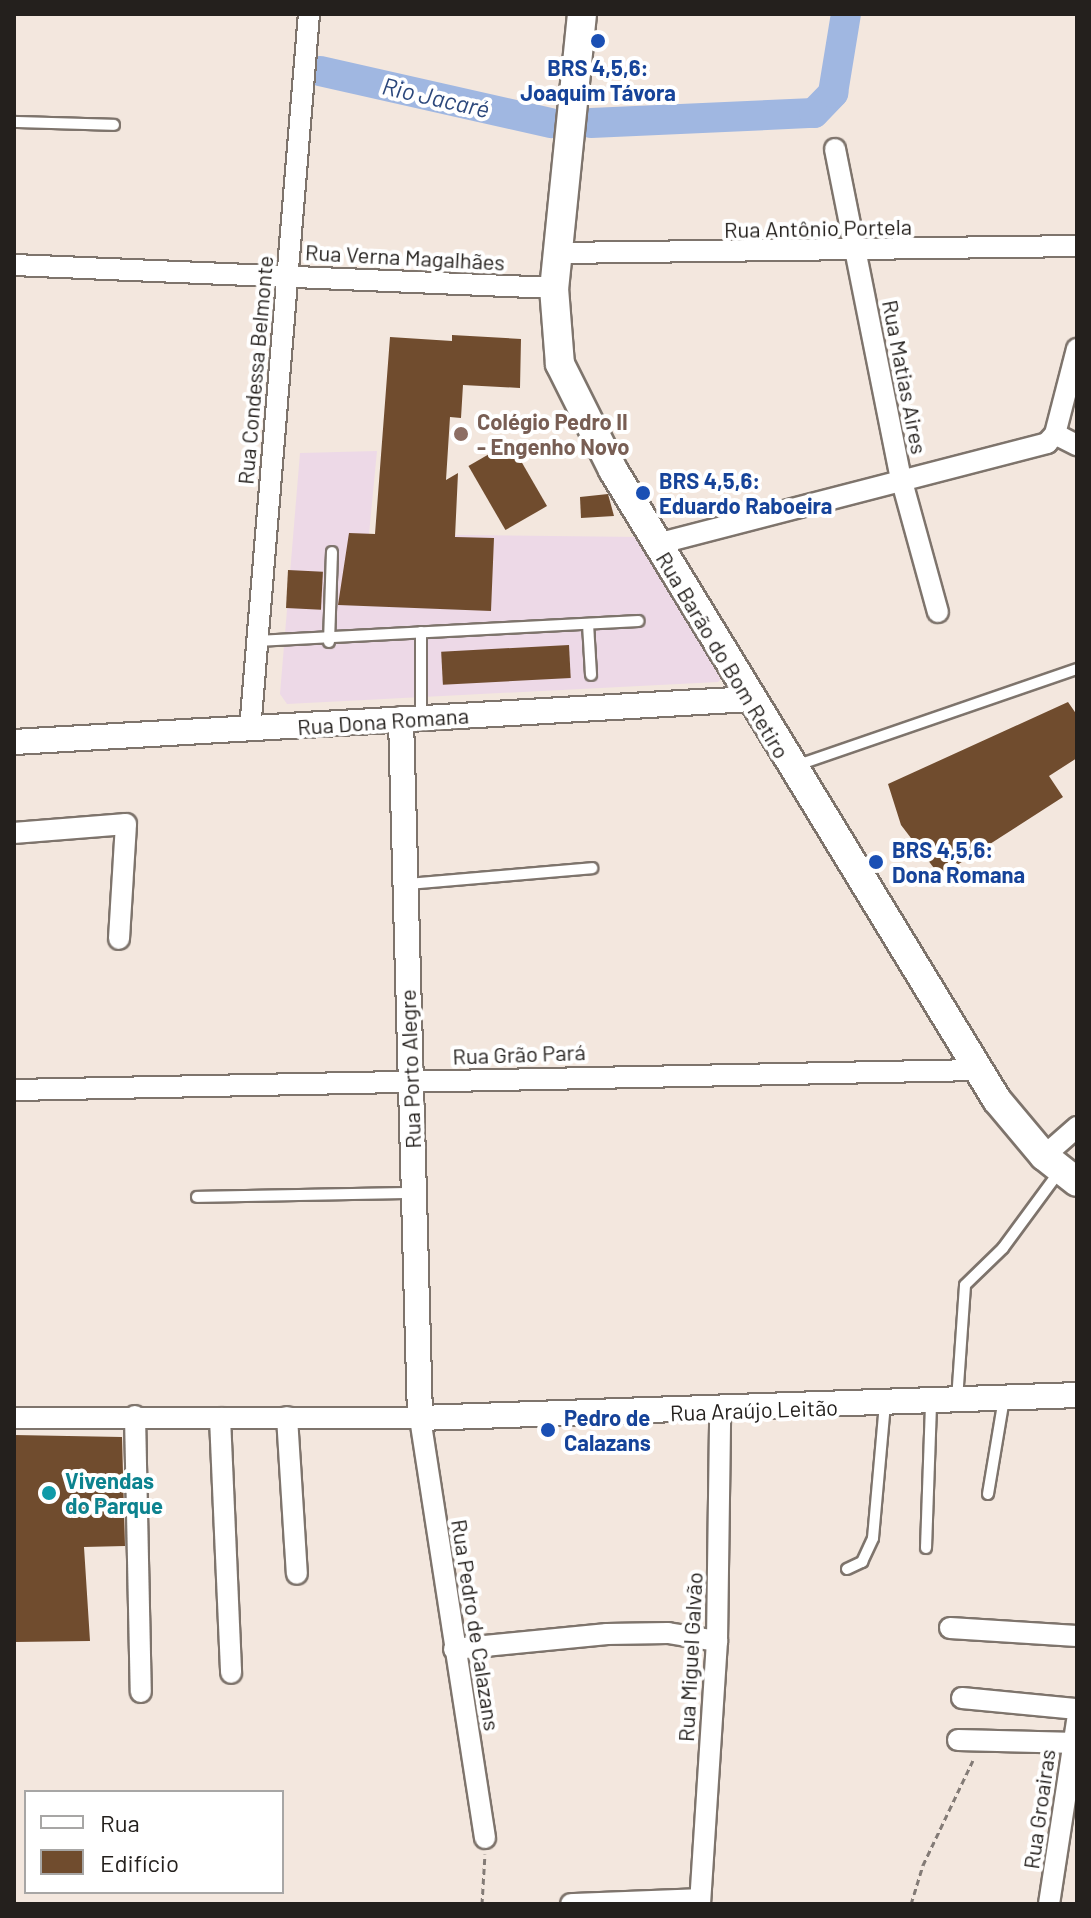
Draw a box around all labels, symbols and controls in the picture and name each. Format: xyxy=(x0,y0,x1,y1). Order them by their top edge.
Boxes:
marker: BRS 4,5,6: Joaquim Távora xyxy=(589,32,607,50)
place label: BRS 4,5,6: Joaquim Távora xyxy=(520,54,676,106)
water label: Rio Jacaré xyxy=(380,71,492,123)
street label: Rua Antônio Portela xyxy=(724,213,912,243)
street label: Rua Verna Magalhães xyxy=(304,239,506,275)
street label: Rua Condessa Belmonte xyxy=(232,254,278,486)
street label: Rua Matias Aires xyxy=(877,298,933,456)
place label: Colégio Pedro II - Engenho Novo xyxy=(477,408,629,460)
marker: Colégio Pedro II - Engenho Novo xyxy=(452,425,470,443)
place label: BRS 4,5,6: Eduardo Raboeira xyxy=(659,467,832,518)
marker: BRS 4,5,6: Eduardo Raboeira xyxy=(634,484,652,502)
street label: Rua Barão do Bom Retiro xyxy=(651,547,795,763)
street label: Rua Dona Romana xyxy=(296,702,470,740)
place label: BRS 4,5,6: Dona Romana xyxy=(892,836,1025,888)
marker: BRS 4,5,6: Dona Romana xyxy=(867,853,885,871)
street label: Rua Porto Alegre xyxy=(394,989,426,1149)
street label: Rua Grão Pará xyxy=(452,1038,586,1070)
street label: Rua Araújo Leitão xyxy=(670,1394,838,1426)
place label: Pedro de Calazans xyxy=(564,1404,651,1456)
marker: Pedro de Calazans xyxy=(539,1421,557,1439)
place label: Vivendas do Parque xyxy=(65,1467,163,1518)
marker: Vivendas do Parque xyxy=(40,1484,58,1502)
street label: Rua Pedro de Calazans xyxy=(446,1517,506,1733)
street label: Rua Miguel Galvão xyxy=(672,1571,708,1743)
street label: Rua Groairas xyxy=(1018,1747,1060,1871)
legend xyxy=(24,1790,284,1894)
text: Rua xyxy=(100,1808,140,1837)
text: Edifício xyxy=(100,1848,179,1877)

